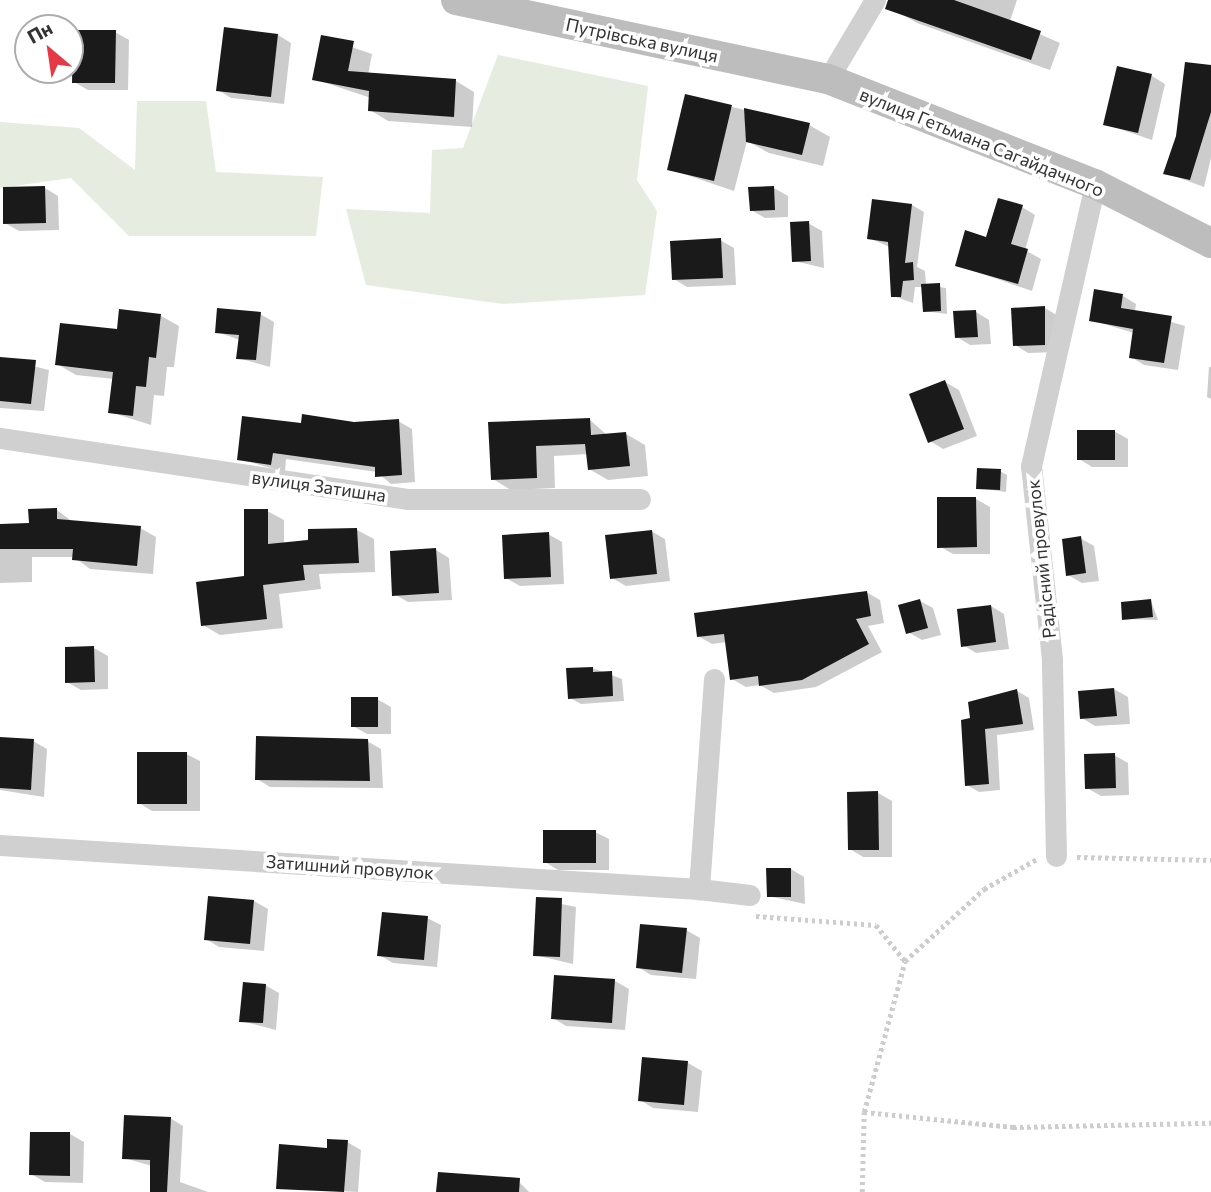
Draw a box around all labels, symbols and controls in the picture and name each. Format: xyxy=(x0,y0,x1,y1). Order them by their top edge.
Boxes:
street label: Путрівська вулиця xyxy=(564,13,720,67)
north arrow xyxy=(14,14,84,84)
text: Пн xyxy=(23,16,56,48)
street label: вулиця Гетьмана Сагайдачного xyxy=(857,83,1107,201)
street label: вулиця Затишна xyxy=(251,466,387,506)
street label: Радісний провулок xyxy=(1022,479,1060,639)
street label: Затишний провулок xyxy=(265,850,435,884)

